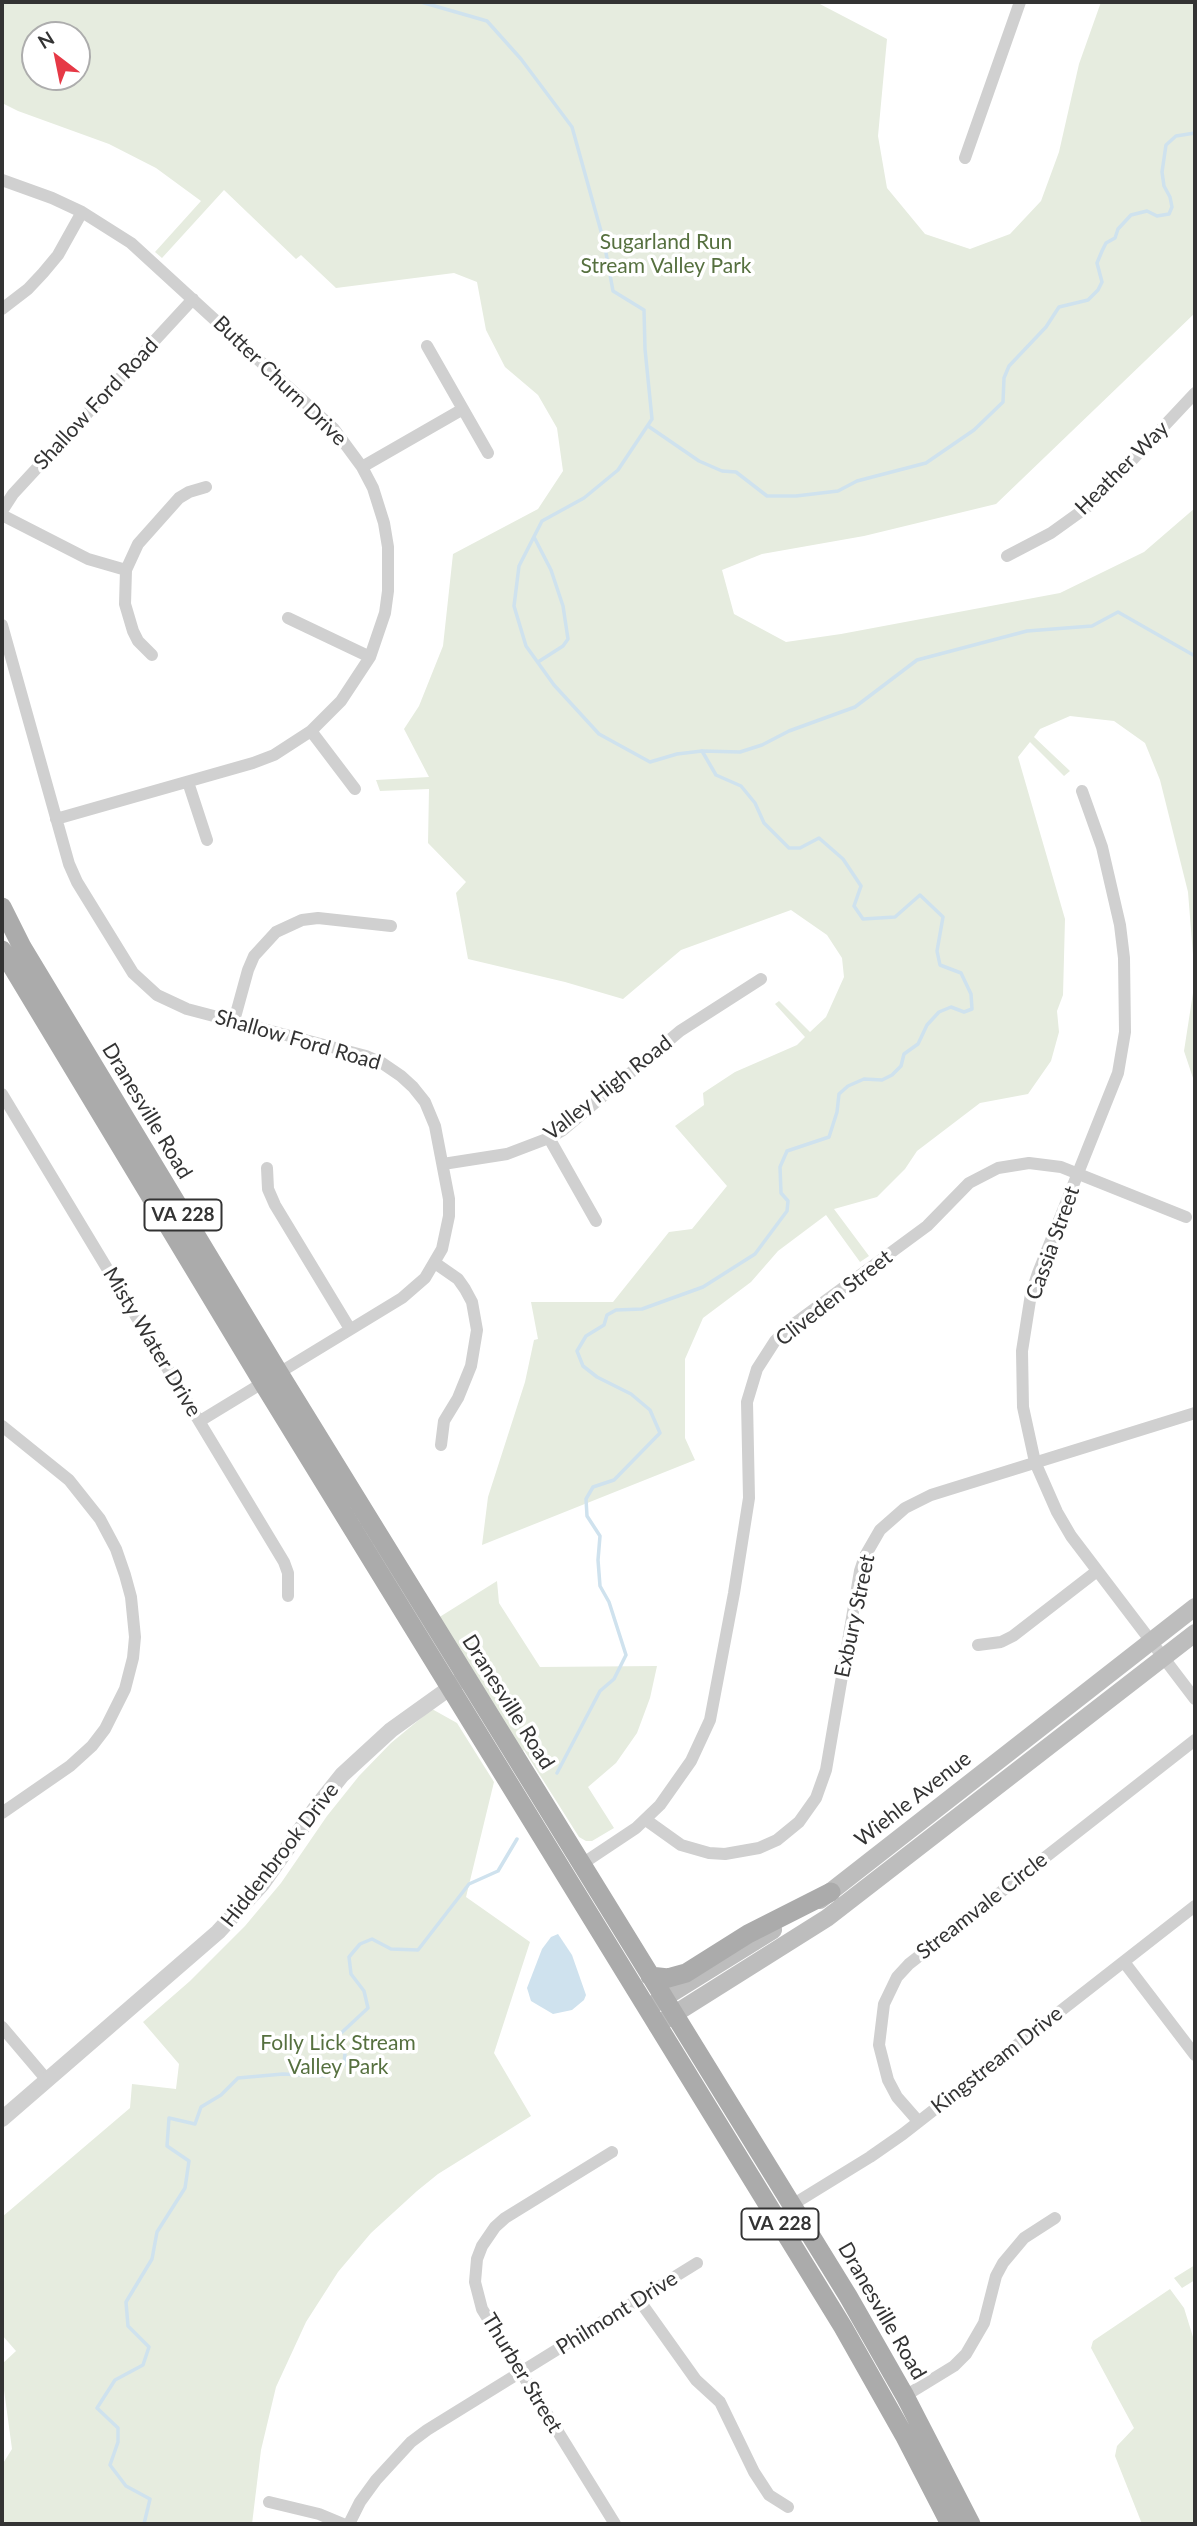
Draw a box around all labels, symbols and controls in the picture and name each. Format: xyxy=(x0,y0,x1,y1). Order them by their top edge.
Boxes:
north arrow xyxy=(21,21,91,91)
text: N xyxy=(33,26,58,53)
park label: Sugarland Run Stream Valley Park xyxy=(581,229,751,279)
street label: Butter Churn Drive xyxy=(208,311,352,451)
street label: Shallow Ford Road xyxy=(29,333,163,475)
street label: Heather Way xyxy=(1070,416,1174,520)
street label: Shallow Ford Road xyxy=(212,1004,384,1076)
street label: Valley High Road xyxy=(539,1030,677,1146)
street label: Dranesville Road xyxy=(96,1038,198,1184)
street label: Cassia Street xyxy=(1021,1183,1085,1303)
road number: VA 228 xyxy=(144,1200,222,1231)
street label: Cliveden Street xyxy=(771,1245,897,1351)
street label: Misty Water Drive xyxy=(97,1263,207,1421)
street label: Exbury Street xyxy=(830,1552,880,1680)
street label: Dranesville Road xyxy=(456,1630,560,1774)
street label: Wiehle Avenue xyxy=(850,1746,976,1852)
street label: Hiddenbrook Drive xyxy=(216,1778,344,1932)
street label: Streamvale Circle xyxy=(912,1847,1052,1965)
street label: Kingstream Drive xyxy=(926,2001,1068,2119)
park label: Folly Lick Stream Valley Park xyxy=(260,2030,416,2080)
road number: VA 228 xyxy=(742,2208,818,2240)
street label: Dranesville Road xyxy=(833,2238,931,2384)
street label: Philmont Drive xyxy=(552,2266,682,2360)
street label: Thurber Street xyxy=(477,2309,567,2437)

